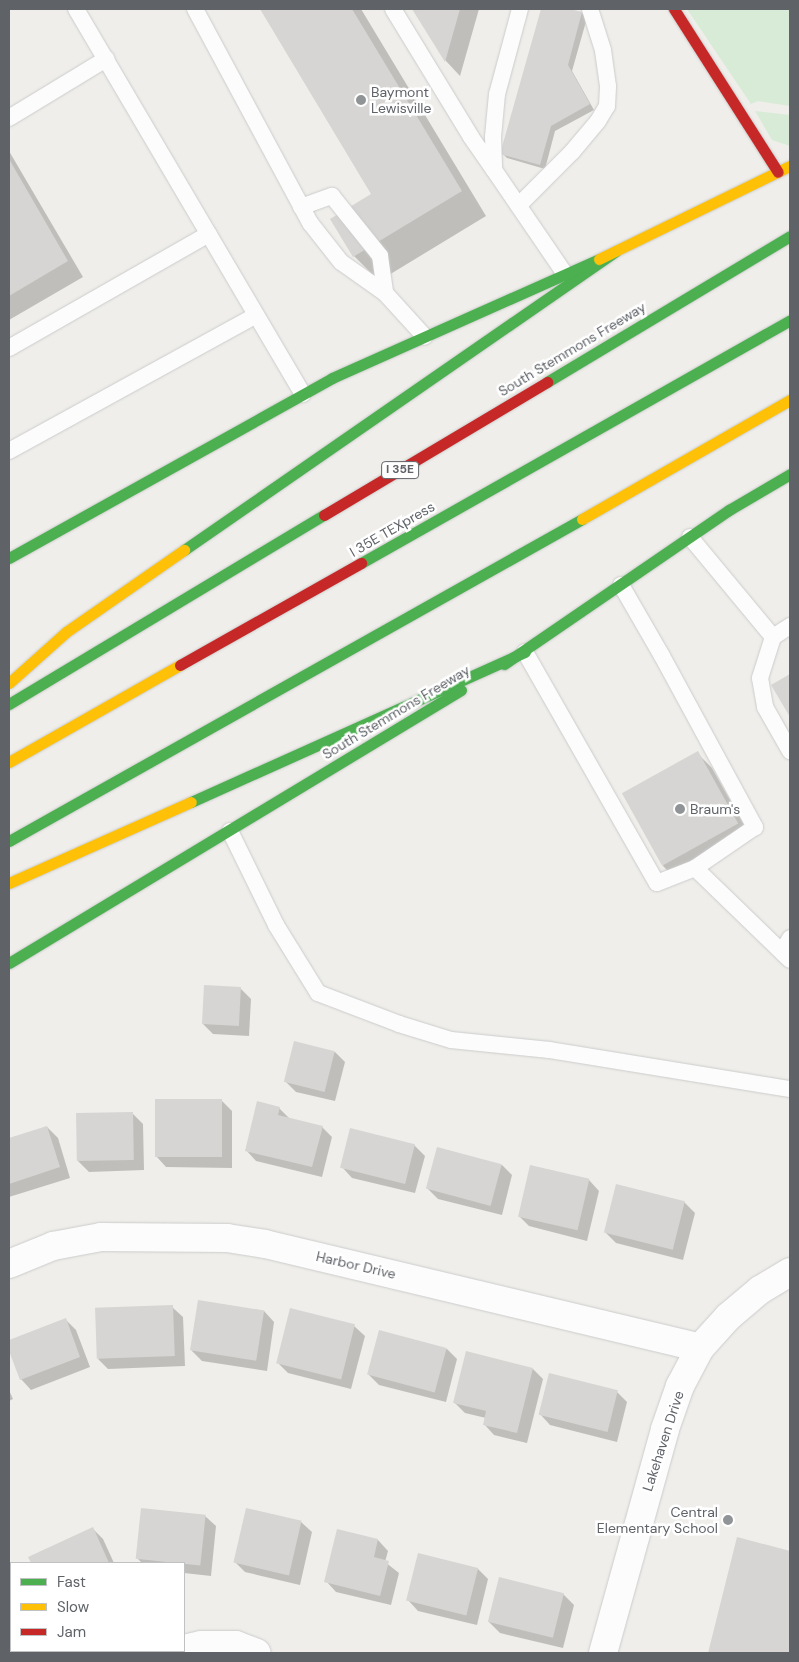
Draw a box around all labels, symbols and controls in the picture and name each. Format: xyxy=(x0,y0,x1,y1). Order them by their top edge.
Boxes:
place label: Baymont Lewisville xyxy=(371,84,431,116)
marker: Baymont Lewisville xyxy=(355,94,367,106)
street label: South Stemmons Freeway xyxy=(495,298,649,400)
road number: I 35E xyxy=(380,460,420,480)
street label: I 35E TEXpress xyxy=(347,498,437,560)
street label: South Stemmons Freeway xyxy=(319,661,473,763)
place label: Braum's xyxy=(690,801,740,817)
marker: Braum's xyxy=(674,803,686,815)
street label: Harbor Drive xyxy=(314,1248,398,1282)
street label: Lakehaven Drive xyxy=(639,1389,687,1493)
place label: Central Elementary School xyxy=(597,1504,718,1536)
marker: Central Elementary School xyxy=(722,1514,734,1526)
legend xyxy=(10,1562,185,1652)
text: Fast xyxy=(57,1572,86,1592)
text: Slow xyxy=(57,1597,89,1617)
text: Jam xyxy=(57,1622,86,1642)

